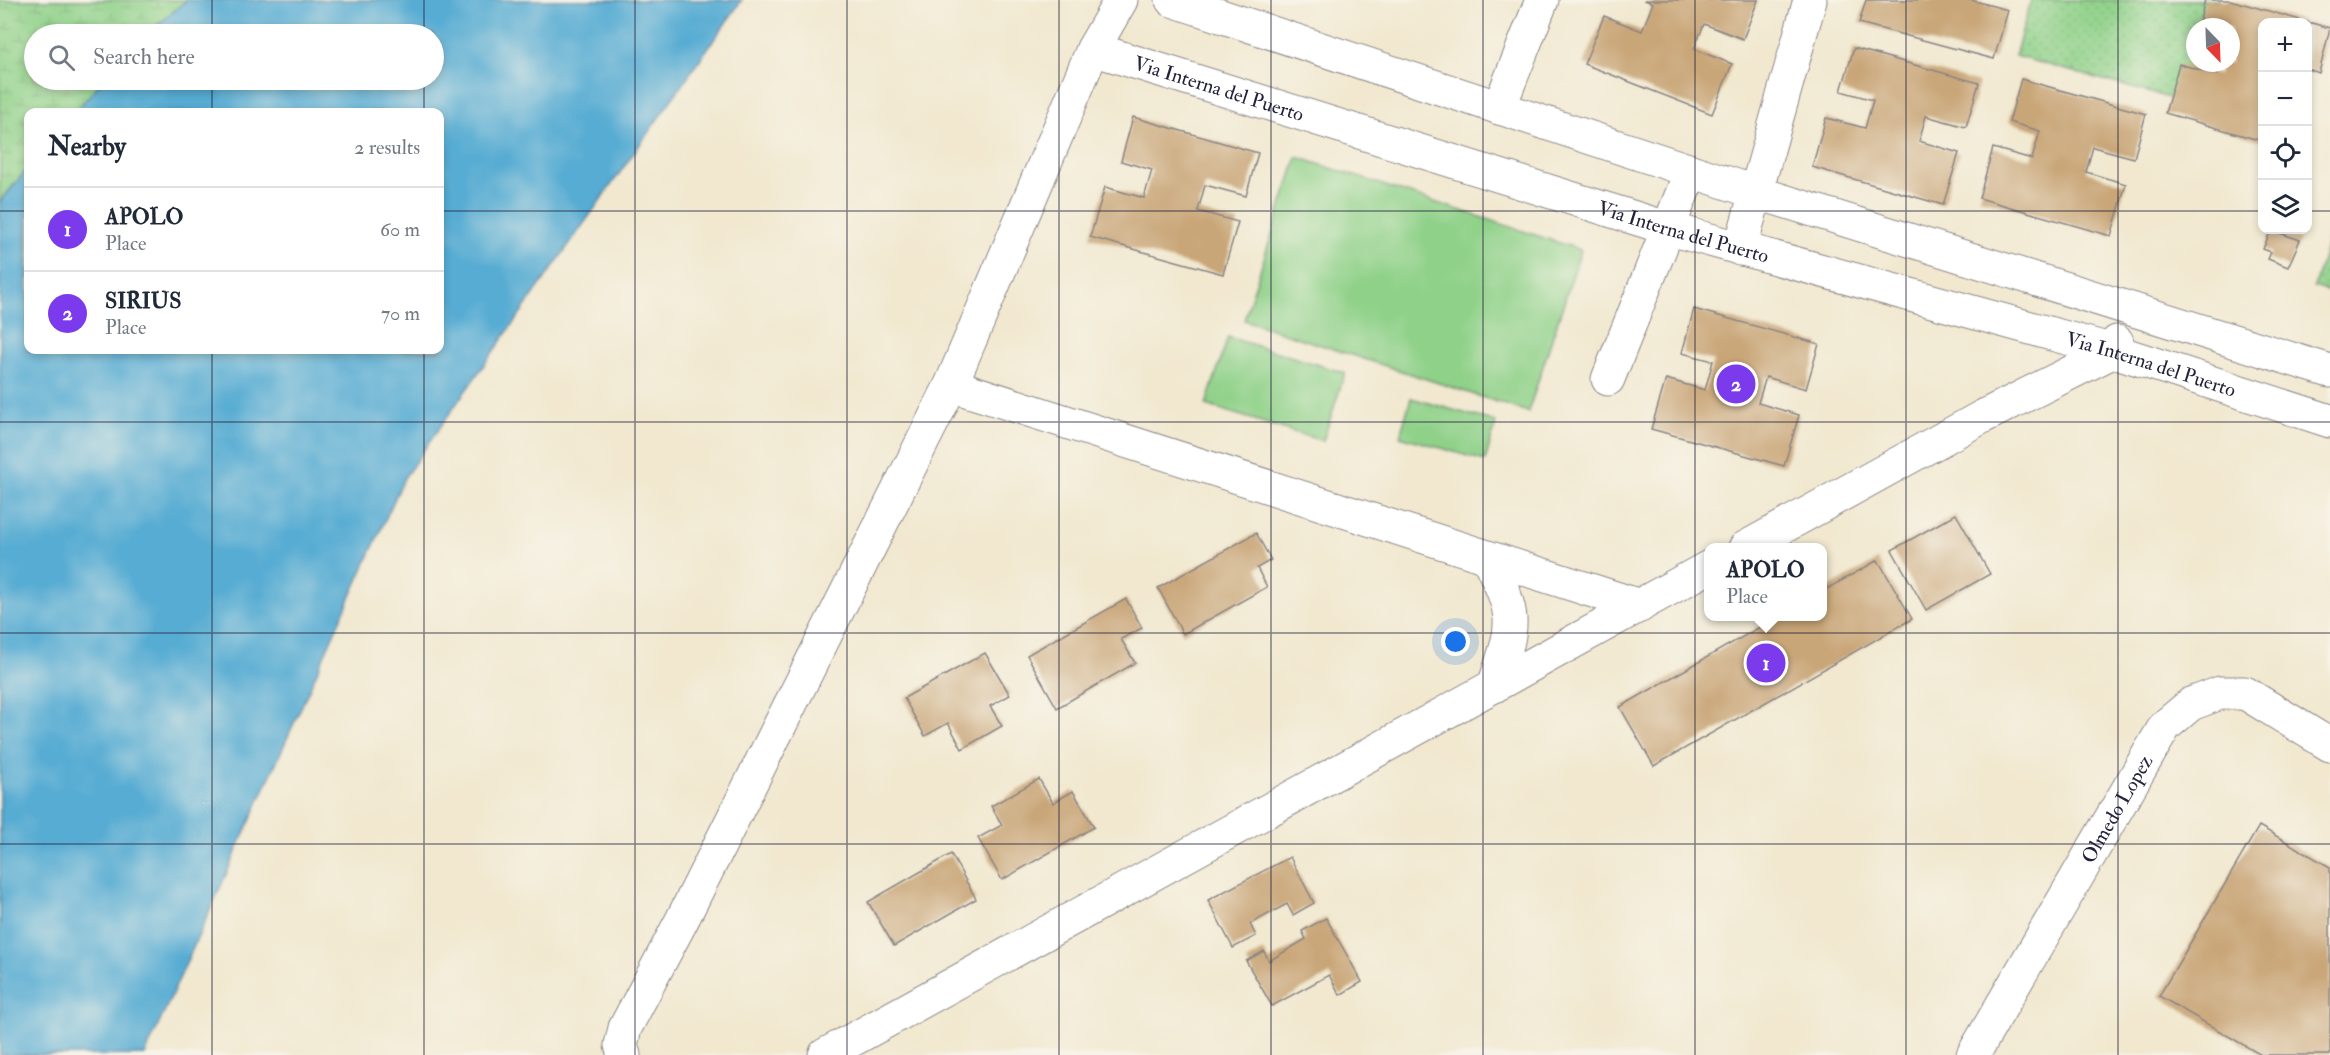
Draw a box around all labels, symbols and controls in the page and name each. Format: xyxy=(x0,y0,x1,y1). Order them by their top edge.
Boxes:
north arrow xyxy=(2186,18,2240,72)
map controls xyxy=(2258,18,2312,234)
button: + xyxy=(2258,18,2312,72)
search box xyxy=(24,24,444,90)
icon: search xyxy=(45,41,78,74)
text: Search here xyxy=(93,43,195,71)
street label: Via Interna del Puerto xyxy=(1131,51,1307,127)
button: − xyxy=(2258,72,2312,126)
button: locate xyxy=(2258,126,2312,180)
text: Nearby xyxy=(48,131,126,163)
text: 2 results xyxy=(354,135,420,160)
button: layers xyxy=(2258,180,2312,234)
street label: Via Interna del Puerto xyxy=(1595,195,1771,269)
text: APOLO xyxy=(105,203,183,231)
text: 1 xyxy=(64,217,71,242)
text: 60 m xyxy=(380,217,420,242)
text: Place xyxy=(105,231,146,256)
text: SIRIUS xyxy=(105,287,181,315)
text: 2 xyxy=(62,301,73,326)
text: 70 m xyxy=(381,301,420,326)
text: Place xyxy=(105,315,146,340)
street label: Via Interna del Puerto xyxy=(2063,326,2239,403)
pin: 2 xyxy=(1716,362,1756,406)
popup xyxy=(1704,543,1827,621)
text: APOLO xyxy=(1726,556,1805,584)
text: Place xyxy=(1726,584,1768,609)
your location xyxy=(1441,627,1470,656)
pin: 1 xyxy=(1746,640,1786,686)
street label: Olmedo Lopez xyxy=(2076,750,2159,868)

